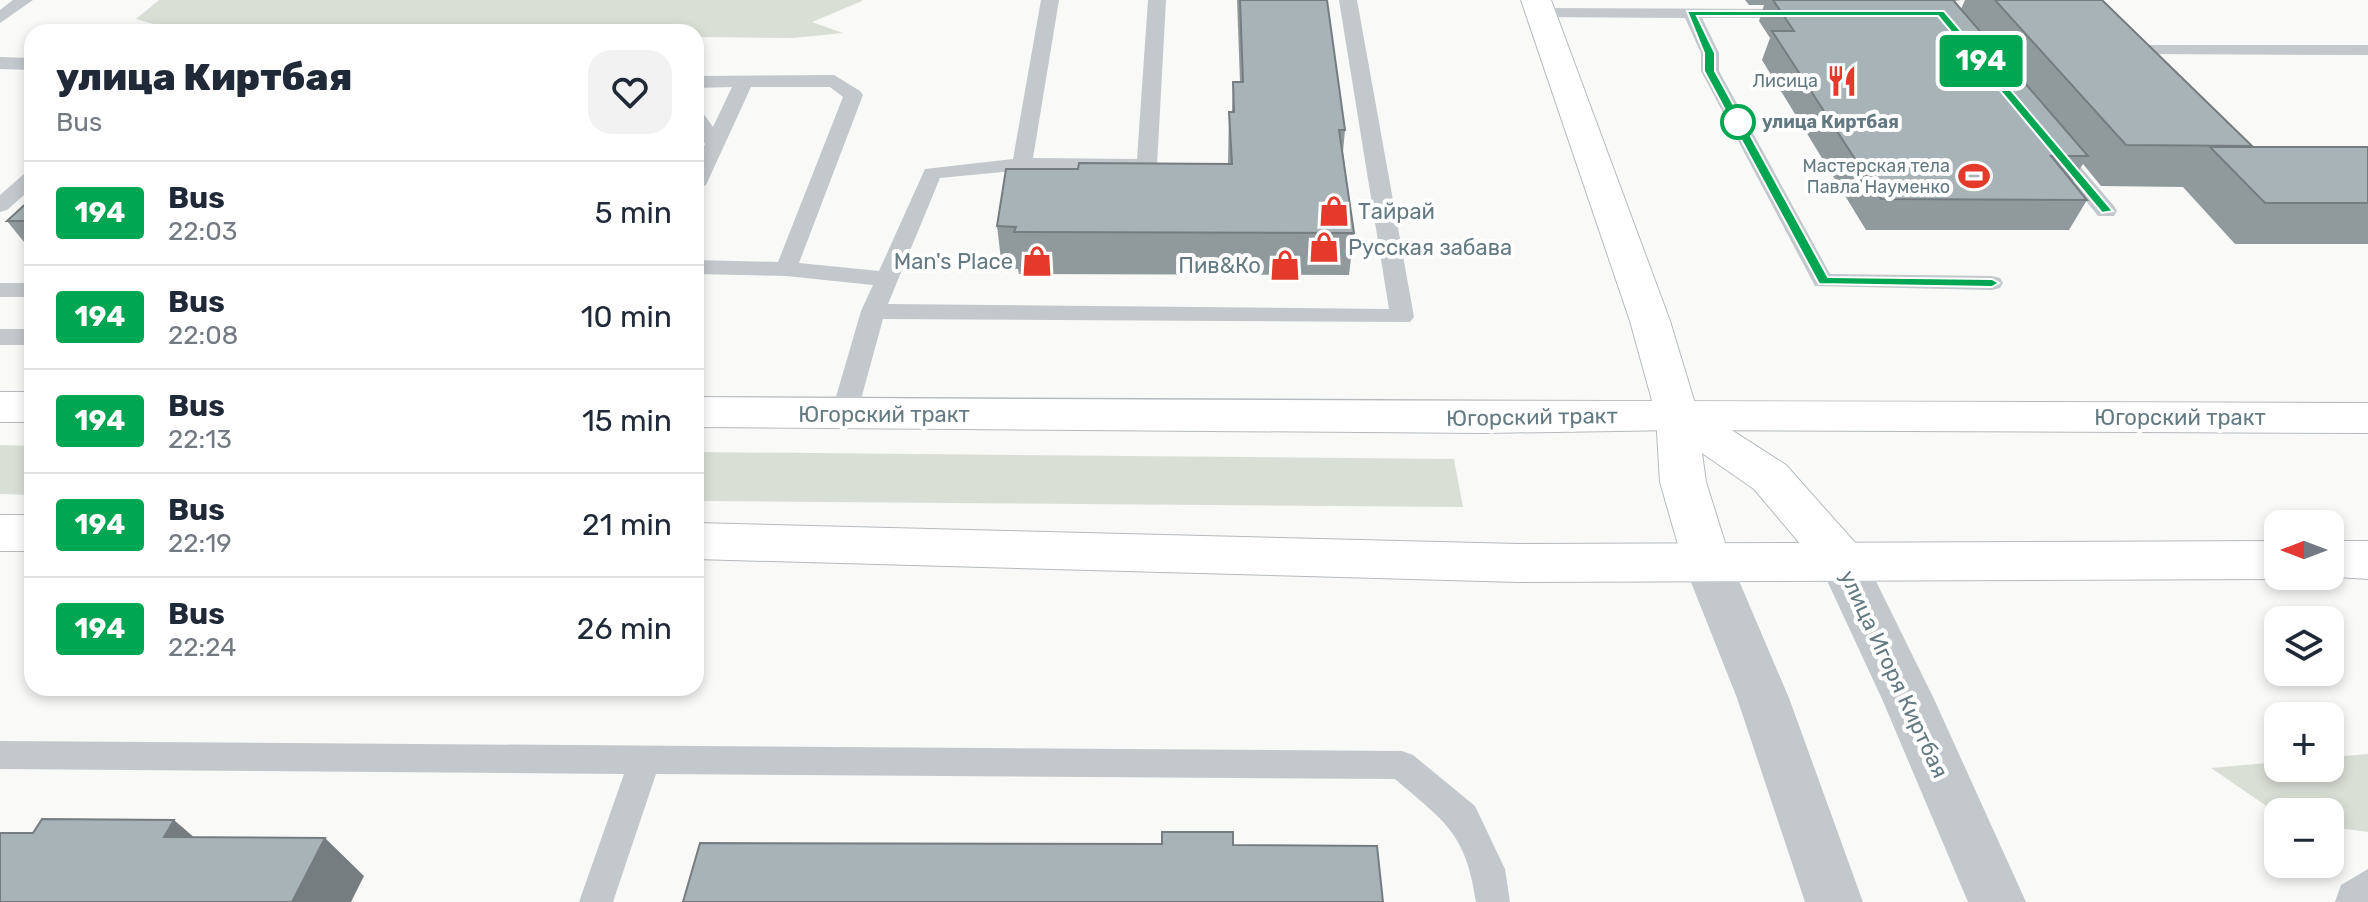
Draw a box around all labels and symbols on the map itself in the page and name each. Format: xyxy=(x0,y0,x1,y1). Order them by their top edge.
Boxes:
line badge: 194 xyxy=(1935,35,2027,87)
restaurant icon: Лисица xyxy=(1825,64,1859,98)
place label: Лисица xyxy=(1752,70,1818,92)
marker: улица Киртбая xyxy=(1721,105,1755,139)
place label: улица Киртбая xyxy=(1762,111,1899,133)
place label: Мастерская тела Павла Науменко xyxy=(1802,155,1950,198)
sports icon: Мастерская тела Павла Науменко xyxy=(1957,159,1991,193)
shop icon: Тайрай xyxy=(1317,194,1351,228)
place label: Тайрай xyxy=(1358,198,1435,225)
shop icon: Русская забава xyxy=(1307,230,1341,264)
place label: Русская забава xyxy=(1348,234,1512,261)
shop icon: Man's Place xyxy=(1020,244,1054,278)
place label: Man's Place xyxy=(894,248,1013,275)
shop icon: Пив&Ко xyxy=(1268,248,1302,282)
place label: Пив&Ко xyxy=(1178,252,1261,279)
street label: Югорский тракт xyxy=(798,401,970,428)
street label: Югорский тракт xyxy=(1446,402,1618,432)
street label: Югорский тракт xyxy=(2094,404,2266,431)
north arrow xyxy=(2264,510,2344,590)
street label: улица Игоря Киртбая xyxy=(1834,566,1954,782)

